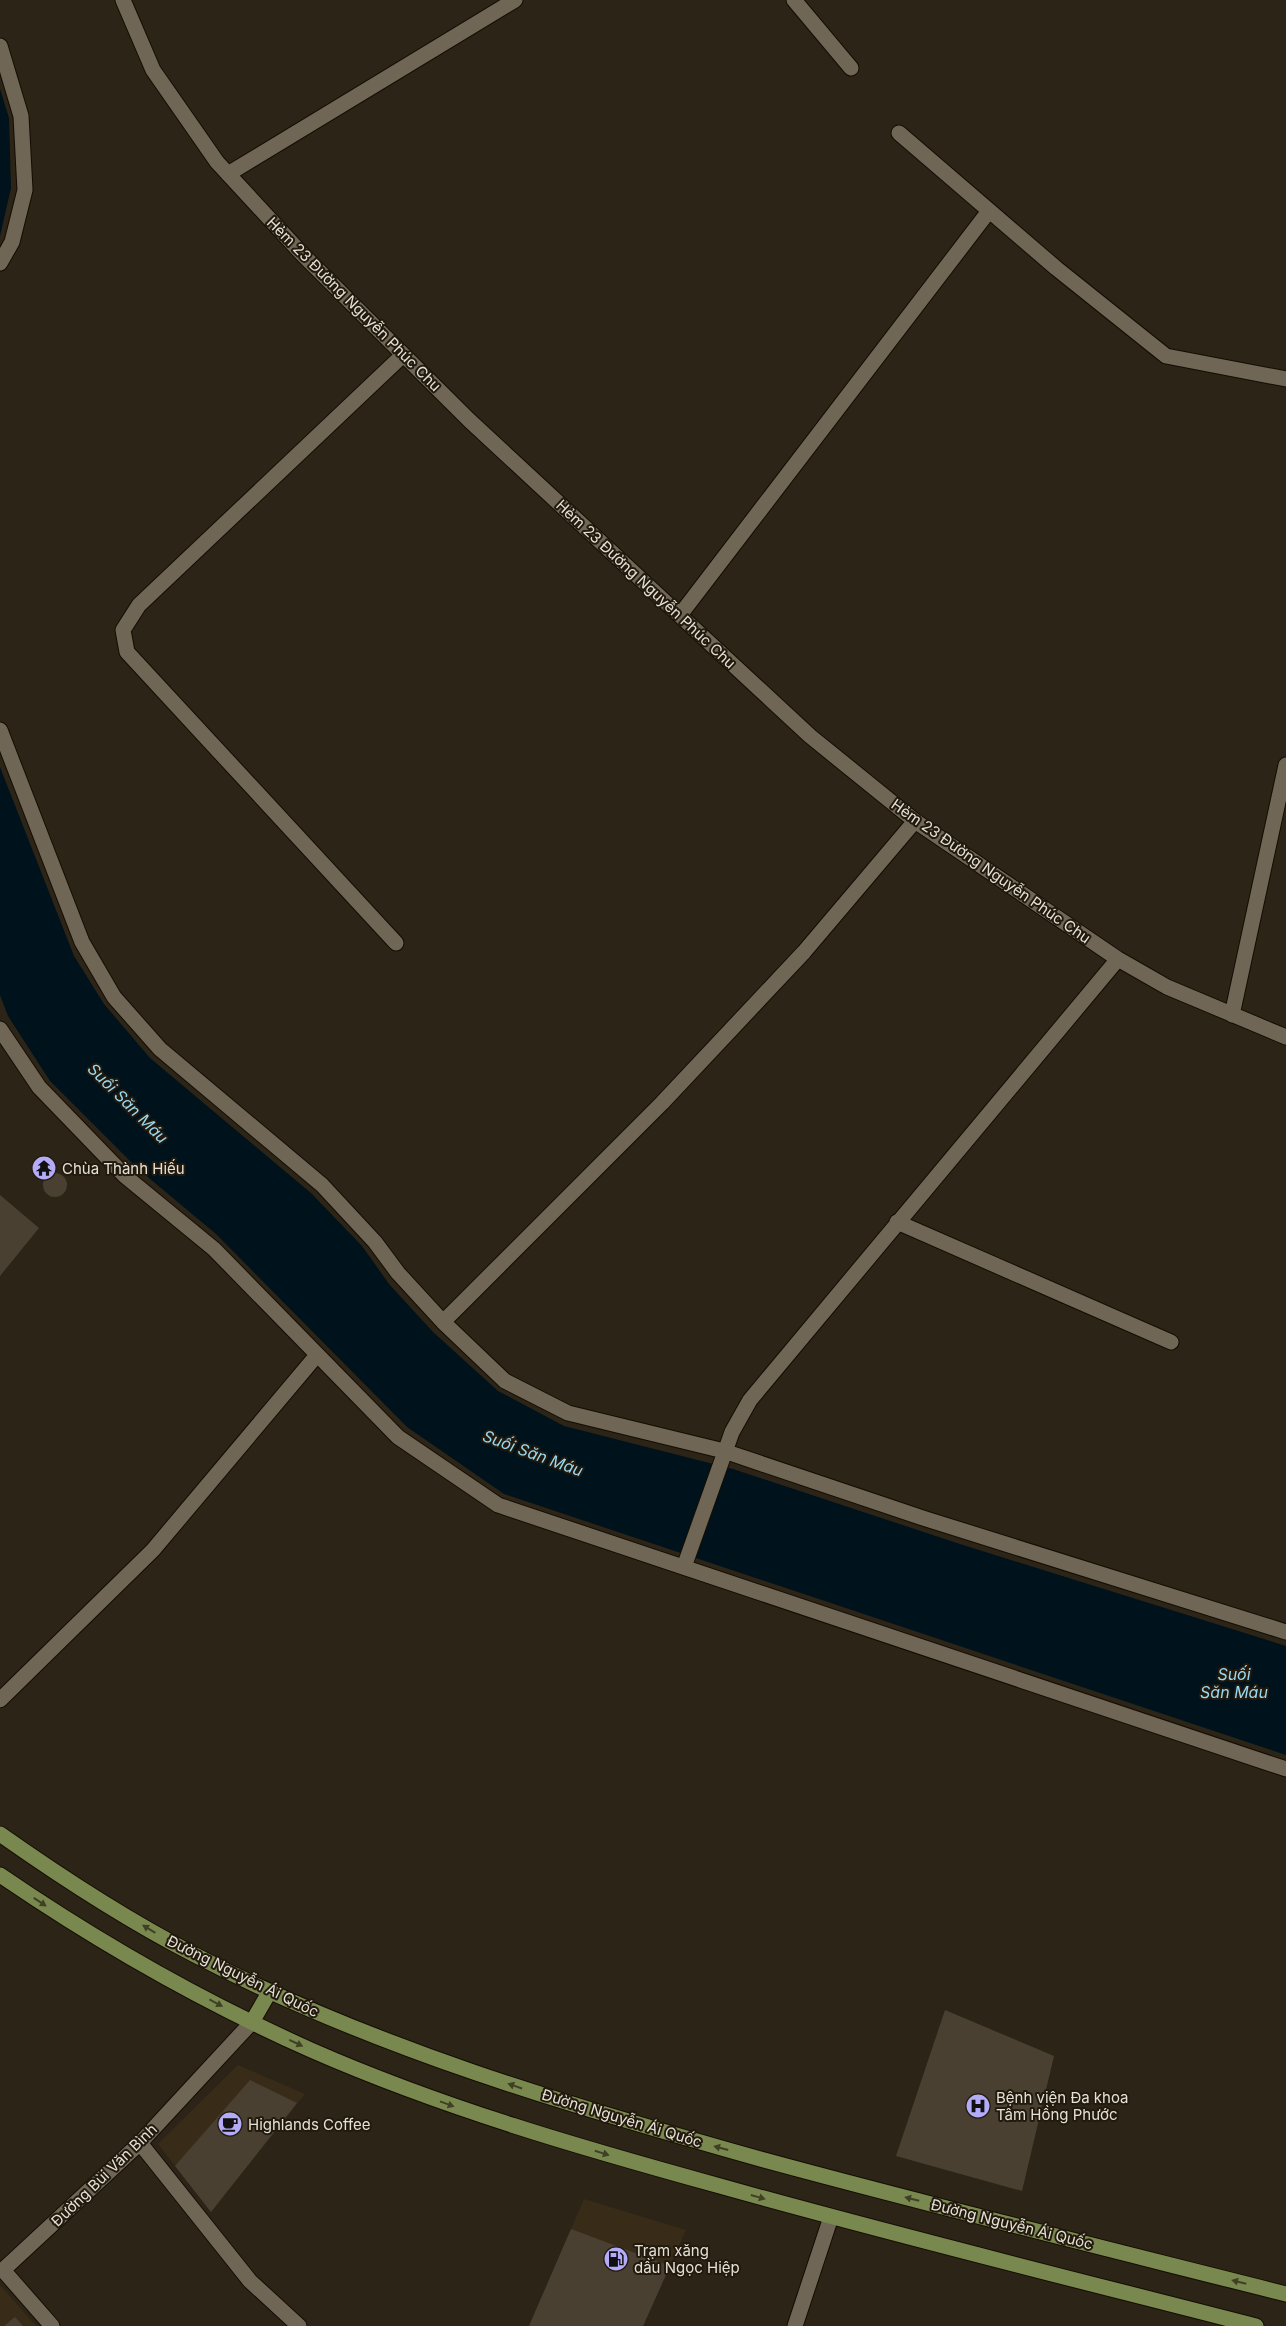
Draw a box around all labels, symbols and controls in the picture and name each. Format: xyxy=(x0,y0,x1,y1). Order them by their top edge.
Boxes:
street label: Hẻm 23 Đường Nguyễn Phúc Chu xyxy=(263,213,445,395)
street label: Hẻm 23 Đường Nguyễn Phúc Chu xyxy=(552,496,740,672)
street label: Hẻm 23 Đường Nguyễn Phúc Chu xyxy=(888,795,1094,947)
water label: Suối Săn Máu xyxy=(84,1059,172,1147)
temple icon: Chùa Thành Hiếu xyxy=(31,1155,57,1181)
place label: Chùa Thành Hiếu xyxy=(62,1159,185,1178)
water label: Suối Săn Máu xyxy=(480,1426,586,1480)
water label: Suối Săn Máu xyxy=(1200,1664,1268,1702)
one-way arrow xyxy=(34,1897,47,1907)
one-way arrow xyxy=(142,1924,155,1933)
street label: Đường Nguyễn Ái Quốc xyxy=(164,1931,322,2021)
one-way arrow xyxy=(209,1999,223,2008)
one-way arrow xyxy=(289,2039,303,2047)
one-way arrow xyxy=(507,2081,522,2089)
street label: Đường Nguyễn Ái Quốc xyxy=(540,2085,704,2151)
place label: Bệnh viện Đa khoa Tâm Hồng Phước xyxy=(996,2088,1129,2124)
hospital icon: Bệnh viện Đa khoa Tâm Hồng Phước xyxy=(965,2093,991,2119)
one-way arrow xyxy=(440,2100,455,2108)
cafe icon: Highlands Coffee xyxy=(217,2111,243,2137)
place label: Highlands Coffee xyxy=(248,2115,371,2134)
street label: Đường Bùi Văn Bình xyxy=(47,2120,161,2230)
one-way arrow xyxy=(713,2143,728,2151)
one-way arrow xyxy=(595,2149,610,2157)
one-way arrow xyxy=(751,2193,766,2201)
one-way arrow xyxy=(904,2195,919,2203)
street label: Đường Nguyễn Ái Quốc xyxy=(929,2195,1095,2253)
place label: Trạm xăng dầu Ngọc Hiệp xyxy=(634,2241,740,2277)
fuel station icon: Trạm xăng dầu Ngọc Hiệp xyxy=(603,2246,629,2272)
one-way arrow xyxy=(1231,2278,1246,2286)

